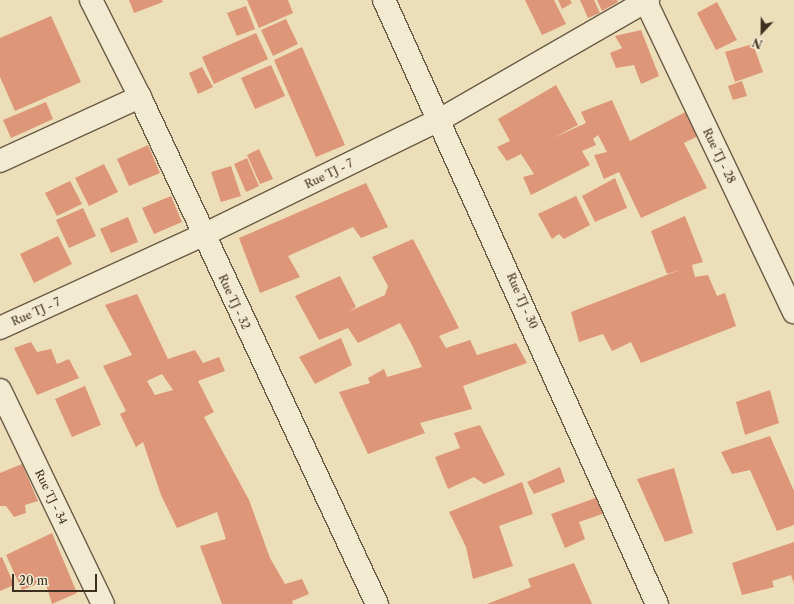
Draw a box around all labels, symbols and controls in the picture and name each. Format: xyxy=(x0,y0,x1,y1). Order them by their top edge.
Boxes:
north arrow xyxy=(742,12,782,52)
text: N xyxy=(750,35,765,51)
street label: Rue TJ - 28 xyxy=(700,126,738,186)
street label: Rue TJ - 7 xyxy=(303,157,355,191)
street label: Rue TJ - 30 xyxy=(504,271,540,331)
street label: Rue TJ - 32 xyxy=(215,272,253,332)
street label: Rue TJ - 7 xyxy=(9,295,63,329)
street label: Rue TJ - 34 xyxy=(32,467,70,527)
scale bar xyxy=(14,566,99,592)
text: 20 m xyxy=(19,573,48,588)

